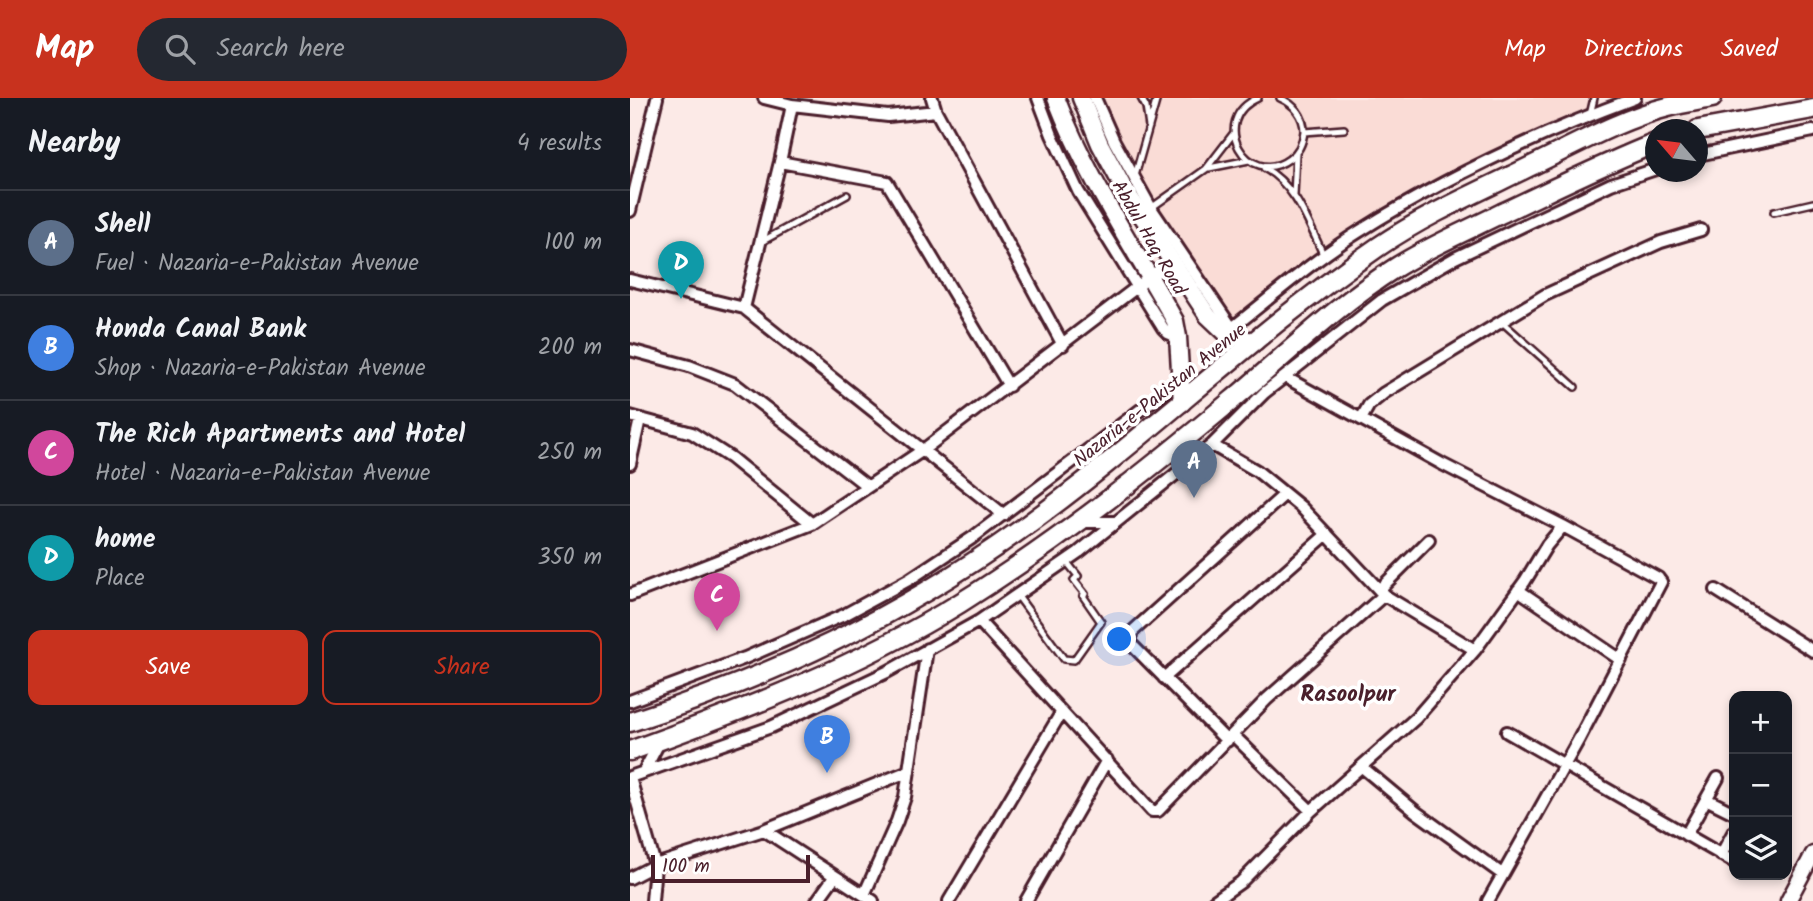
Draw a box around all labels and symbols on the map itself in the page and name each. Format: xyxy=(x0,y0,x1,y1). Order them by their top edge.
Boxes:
north arrow xyxy=(1645,119,1708,182)
street label: Abdul Haq Road xyxy=(1103,175,1194,302)
pin: D xyxy=(658,241,704,299)
street label: Nazaria-e-Pakistan Avenue xyxy=(1068,317,1250,471)
pin: A xyxy=(1171,440,1217,498)
pin: C xyxy=(694,573,740,631)
your location xyxy=(1102,622,1136,656)
district label: Rasoolpur xyxy=(1300,677,1397,713)
pin: B xyxy=(804,715,850,773)
scale bar xyxy=(651,852,810,884)

